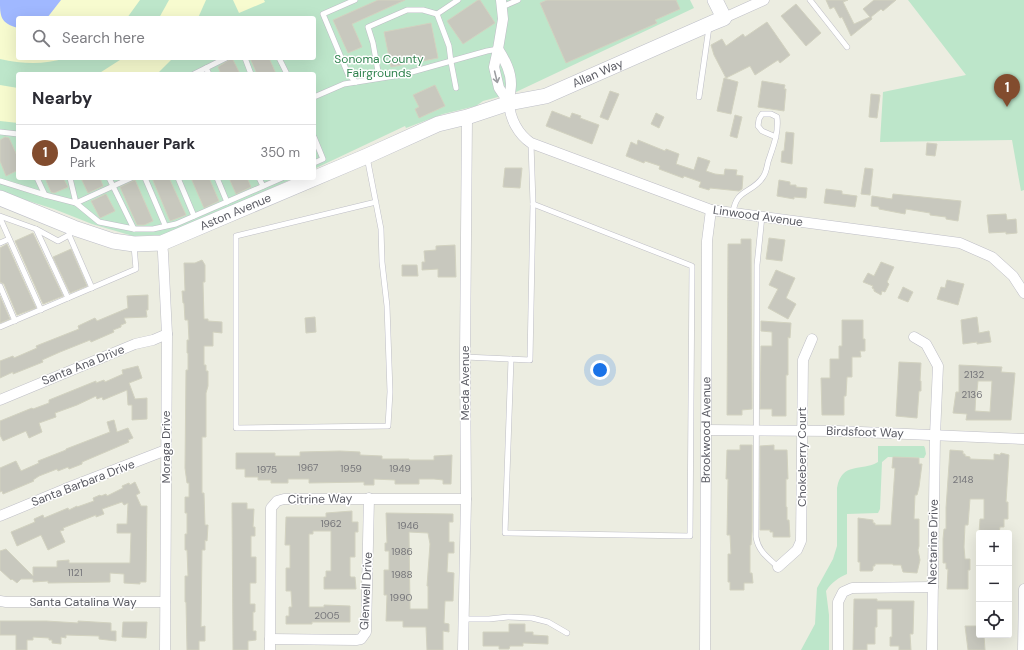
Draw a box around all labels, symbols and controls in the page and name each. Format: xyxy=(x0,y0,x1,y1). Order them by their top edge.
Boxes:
search box xyxy=(16,16,316,60)
icon: search xyxy=(30,27,52,49)
text: Search here xyxy=(62,28,145,48)
park label: Sonoma County Fairgrounds xyxy=(334,51,424,81)
street label: Allan Way xyxy=(570,55,626,91)
one-way arrow xyxy=(493,71,500,84)
pin: 1 xyxy=(994,74,1020,107)
text: Nearby xyxy=(32,87,92,109)
text: Dauenhauer Park xyxy=(70,134,195,154)
text: 1 xyxy=(43,144,47,161)
text: 350 m xyxy=(260,144,300,161)
text: Park xyxy=(70,154,96,171)
street label: Aston Avenue xyxy=(197,189,274,234)
street label: Linwood Avenue xyxy=(712,202,804,230)
street label: Santa Ana Drive xyxy=(39,341,127,389)
street label: Meda Avenue xyxy=(457,345,473,420)
your location xyxy=(590,360,610,380)
house number: 2132 xyxy=(964,368,985,381)
street label: Brookwood Avenue xyxy=(698,377,714,483)
house number: 2136 xyxy=(961,388,983,401)
street label: Chokeberry Court xyxy=(794,407,810,507)
street label: Moraga Drive xyxy=(158,410,174,484)
street label: Birdsfoot Way xyxy=(826,423,904,441)
street label: Santa Barbara Drive xyxy=(29,456,137,510)
house number: 1967 xyxy=(298,461,318,474)
house number: 1959 xyxy=(340,462,362,475)
house number: 1949 xyxy=(389,462,411,475)
house number: 1975 xyxy=(257,463,277,476)
house number: 2148 xyxy=(952,473,974,486)
street label: Citrine Way xyxy=(288,490,353,508)
street label: Nectarine Drive xyxy=(924,499,942,585)
house number: 1962 xyxy=(320,517,342,530)
house number: 1946 xyxy=(397,519,419,532)
map controls xyxy=(976,530,1012,638)
button: + xyxy=(976,530,1012,566)
house number: 1986 xyxy=(391,545,413,558)
street label: Glenwell Drive xyxy=(356,551,376,630)
house number: 1121 xyxy=(67,566,83,579)
button: − xyxy=(976,566,1012,602)
house number: 1988 xyxy=(391,568,413,581)
house number: 1990 xyxy=(390,591,412,604)
street label: Santa Catalina Way xyxy=(29,594,137,610)
button: locate xyxy=(976,602,1012,638)
house number: 2005 xyxy=(314,609,340,622)

